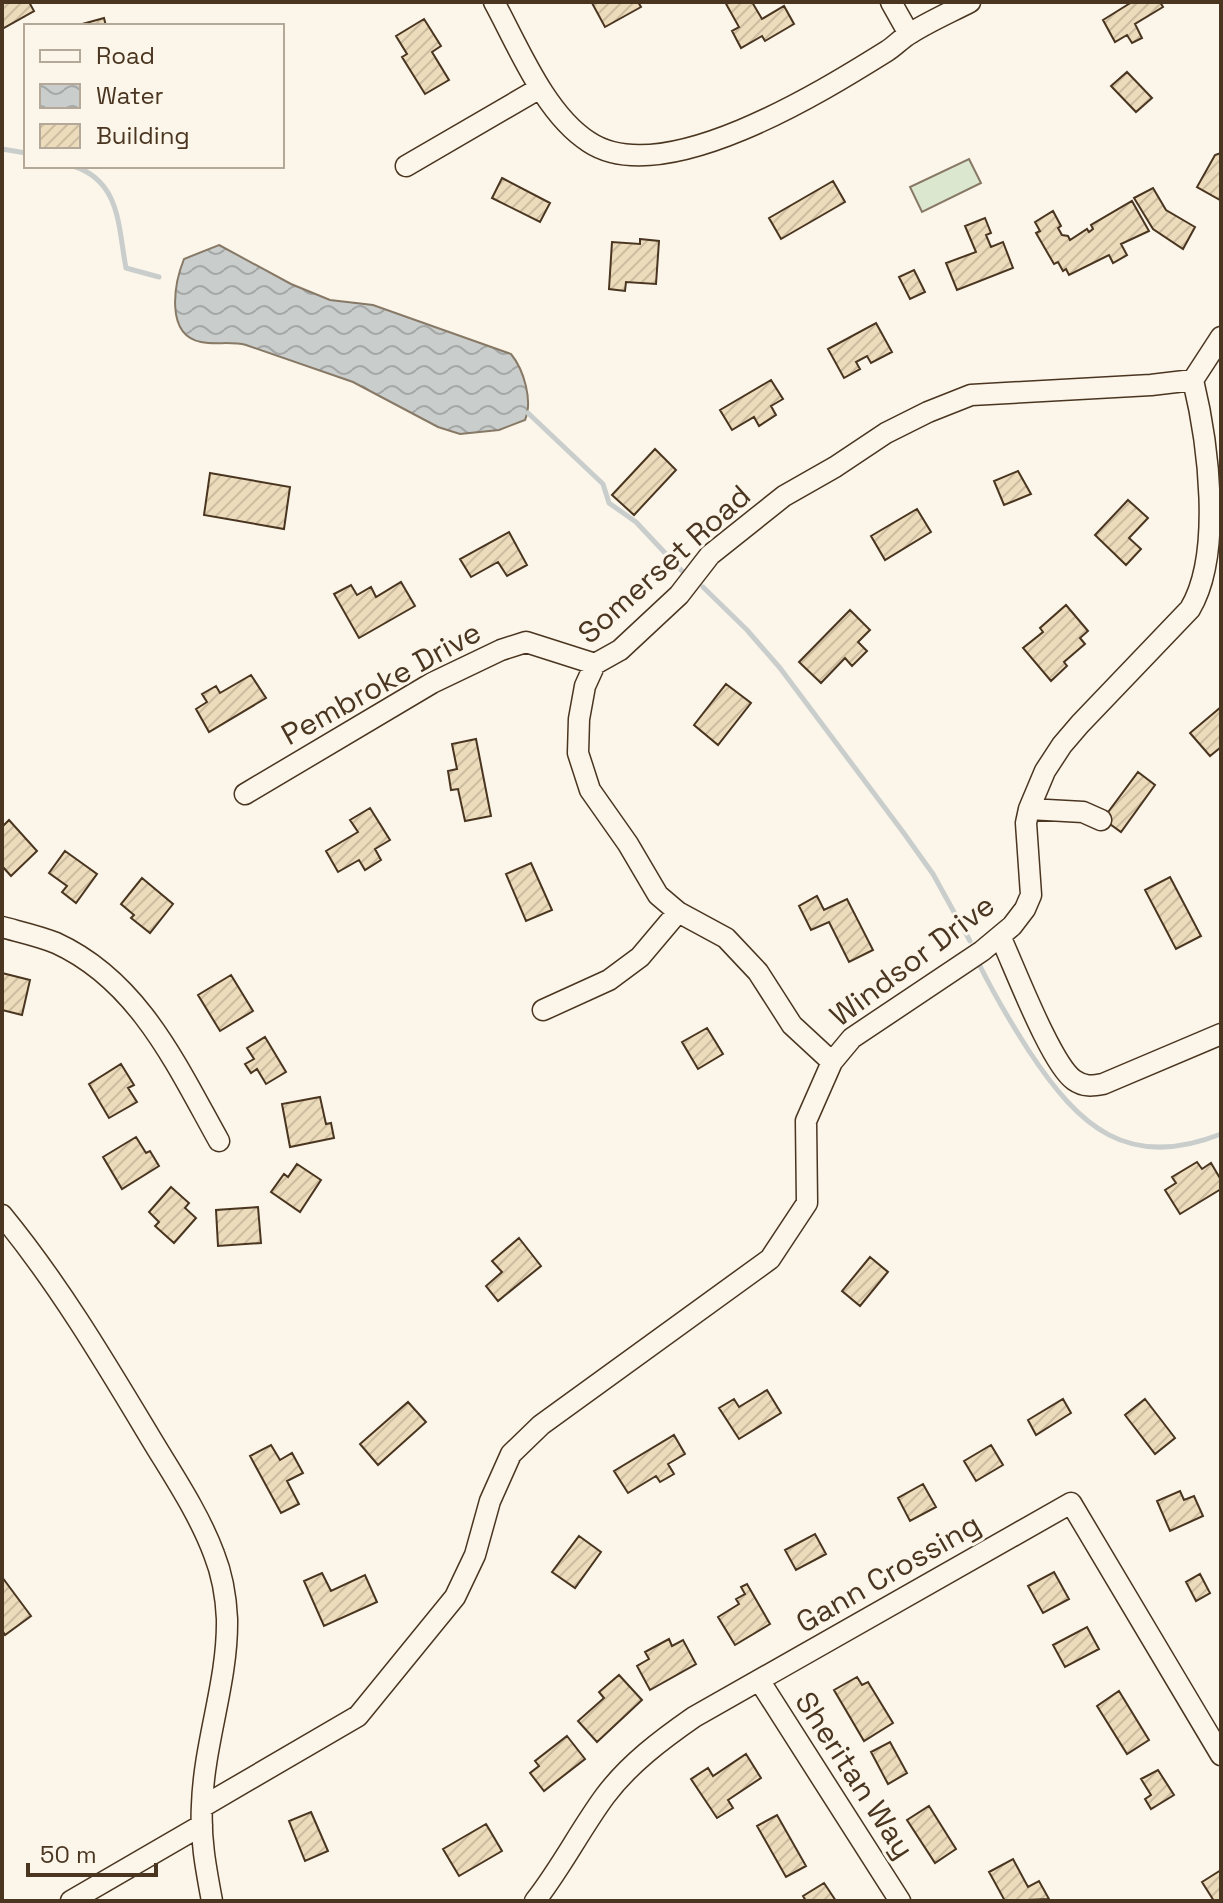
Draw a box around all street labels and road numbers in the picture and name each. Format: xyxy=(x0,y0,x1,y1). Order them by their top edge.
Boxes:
street label: Somerset Road xyxy=(569,476,759,652)
street label: Pembroke Drive xyxy=(274,612,488,754)
street label: Windsor Drive xyxy=(822,885,1002,1035)
street label: Gann Crossing xyxy=(789,1504,987,1642)
street label: Sheritan Way xyxy=(787,1684,923,1866)

